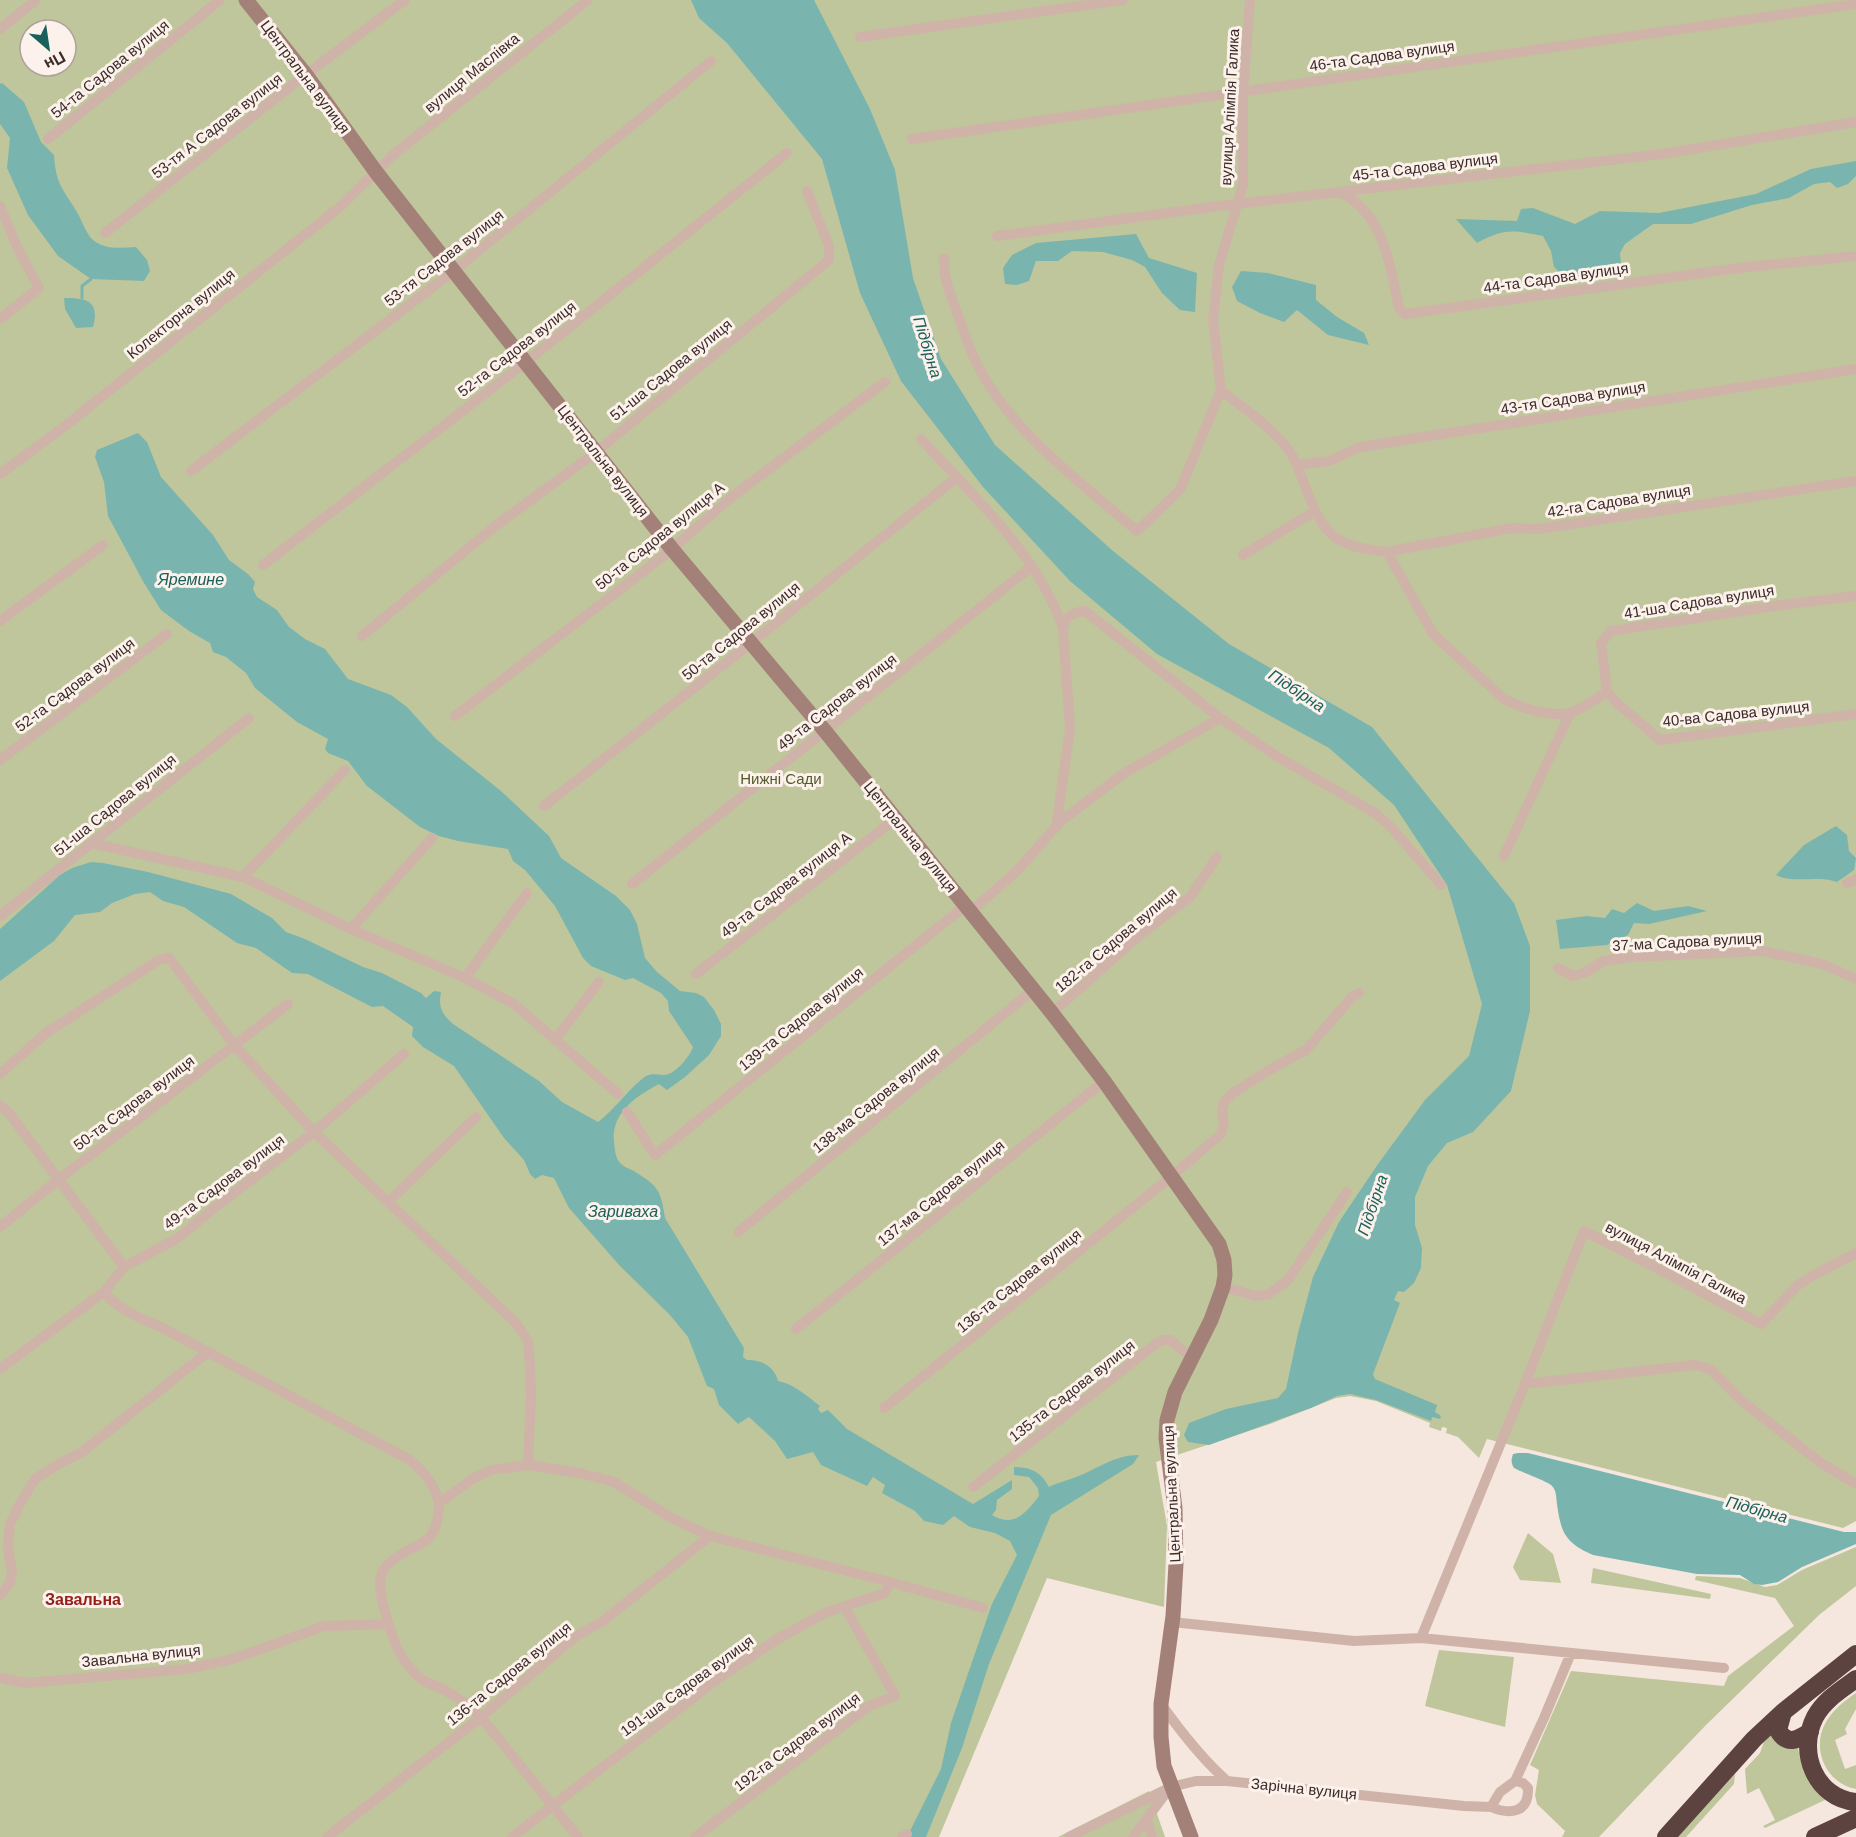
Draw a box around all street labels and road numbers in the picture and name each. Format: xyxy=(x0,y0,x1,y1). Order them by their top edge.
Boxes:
street label: 54-та Садова вулиця xyxy=(47,16,172,121)
street label: Центральна вулиця xyxy=(257,17,354,137)
street label: вулиця Алімпія Галика xyxy=(1217,28,1242,186)
street label: вулиця Маслівка xyxy=(421,29,523,116)
street label: 46-та Садова вулиця xyxy=(1308,37,1456,74)
street label: 53-тя А Садова вулиця xyxy=(148,70,285,182)
street label: 45-та Садова вулиця xyxy=(1351,149,1499,184)
street label: 53-тя Садова вулиця xyxy=(381,206,507,309)
street label: 44-та Садова вулиця xyxy=(1482,259,1630,296)
street label: Колекторна вулиця xyxy=(123,265,238,362)
street label: 52-га Садова вулиця xyxy=(454,297,579,400)
street label: 51-ша Садова вулиця xyxy=(606,315,735,424)
street label: 43-тя Садова вулиця xyxy=(1499,378,1646,417)
street label: Центральна вулиця xyxy=(554,401,652,520)
street label: 50-та Садова вулиця А xyxy=(592,479,727,593)
street label: 42-га Садова вулиця xyxy=(1546,481,1692,520)
street label: 50-та Садова вулиця xyxy=(678,578,803,683)
street label: 41-ша Садова вулиця xyxy=(1623,581,1775,622)
street label: 52-га Садова вулиця xyxy=(12,634,138,735)
street label: 49-та Садова вулиця xyxy=(774,650,900,753)
street label: 40-ва Садова вулиця xyxy=(1662,697,1810,730)
street label: 51-ша Садова вулиця xyxy=(50,750,179,859)
street label: Центральна вулиця xyxy=(861,778,960,895)
street label: 49-та Садова вулиця А xyxy=(717,829,854,941)
street label: 182-га Садова вулиця xyxy=(1052,884,1180,995)
street label: 37-ма Садова вулиця xyxy=(1612,929,1762,954)
street label: 139-та Садова вулиця xyxy=(735,963,866,1074)
street label: 138-ма Садова вулиця xyxy=(809,1043,943,1156)
street label: 50-та Садова вулиця xyxy=(70,1052,197,1153)
street label: 49-та Садова вулиця xyxy=(160,1131,287,1232)
street label: 137-ма Садова вулиця xyxy=(874,1136,1008,1249)
street label: вулиця Алімпія Галика xyxy=(1603,1218,1750,1307)
street label: 136-та Садова вулиця xyxy=(953,1225,1084,1336)
street label: 135-та Садова вулиця xyxy=(1006,1336,1138,1445)
street label: Центральна вулиця xyxy=(1159,1425,1184,1563)
street label: 136-та Садова вулиця xyxy=(443,1618,574,1729)
street label: 191-ша Садова вулиця xyxy=(617,1632,756,1739)
street label: Завальна вулиця xyxy=(81,1641,201,1670)
street label: 192-га Садова вулиця xyxy=(730,1689,863,1794)
street label: Зарічна вулиця xyxy=(1250,1774,1358,1803)

